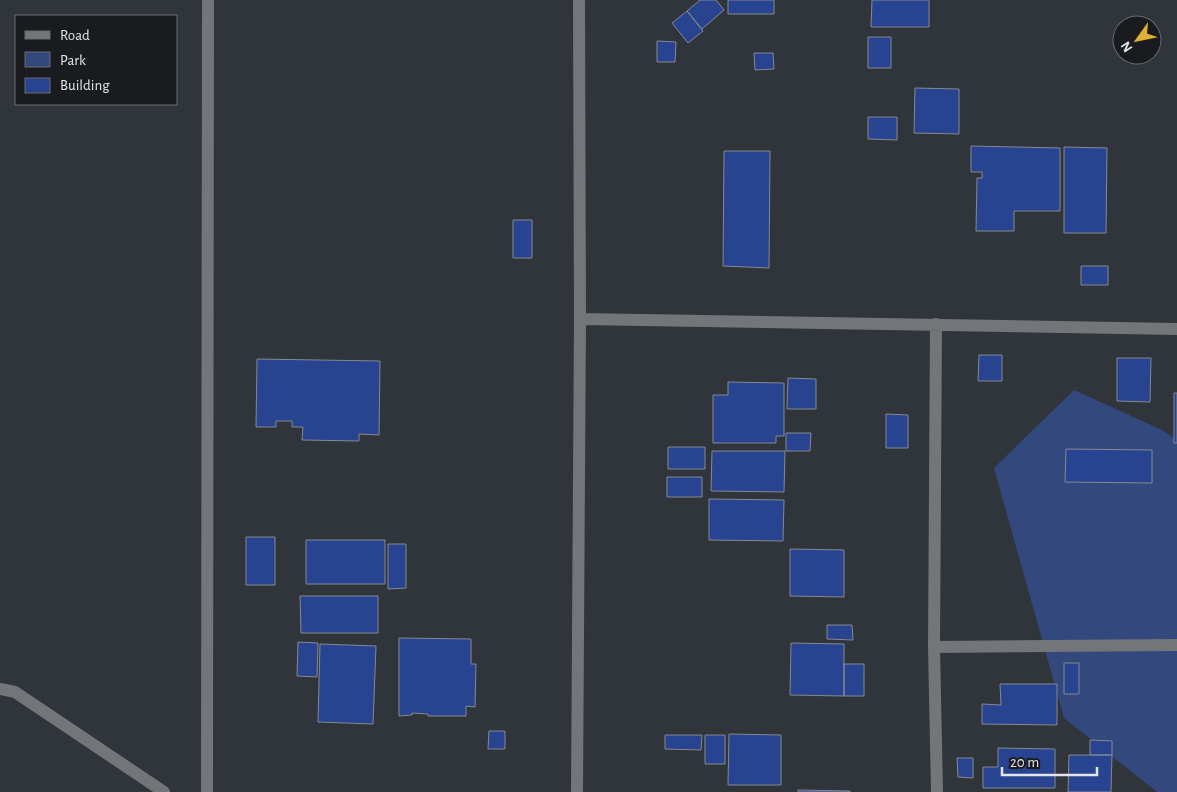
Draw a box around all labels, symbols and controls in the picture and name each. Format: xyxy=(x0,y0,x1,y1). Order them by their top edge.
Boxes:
legend xyxy=(15,15,178,105)
north arrow xyxy=(1112,15,1162,65)
text: Road xyxy=(60,28,90,43)
text: N xyxy=(1118,39,1135,54)
text: Park xyxy=(60,53,86,68)
text: Building xyxy=(60,78,110,93)
scale bar xyxy=(1002,744,1097,776)
text: 20 m xyxy=(1010,755,1039,770)

